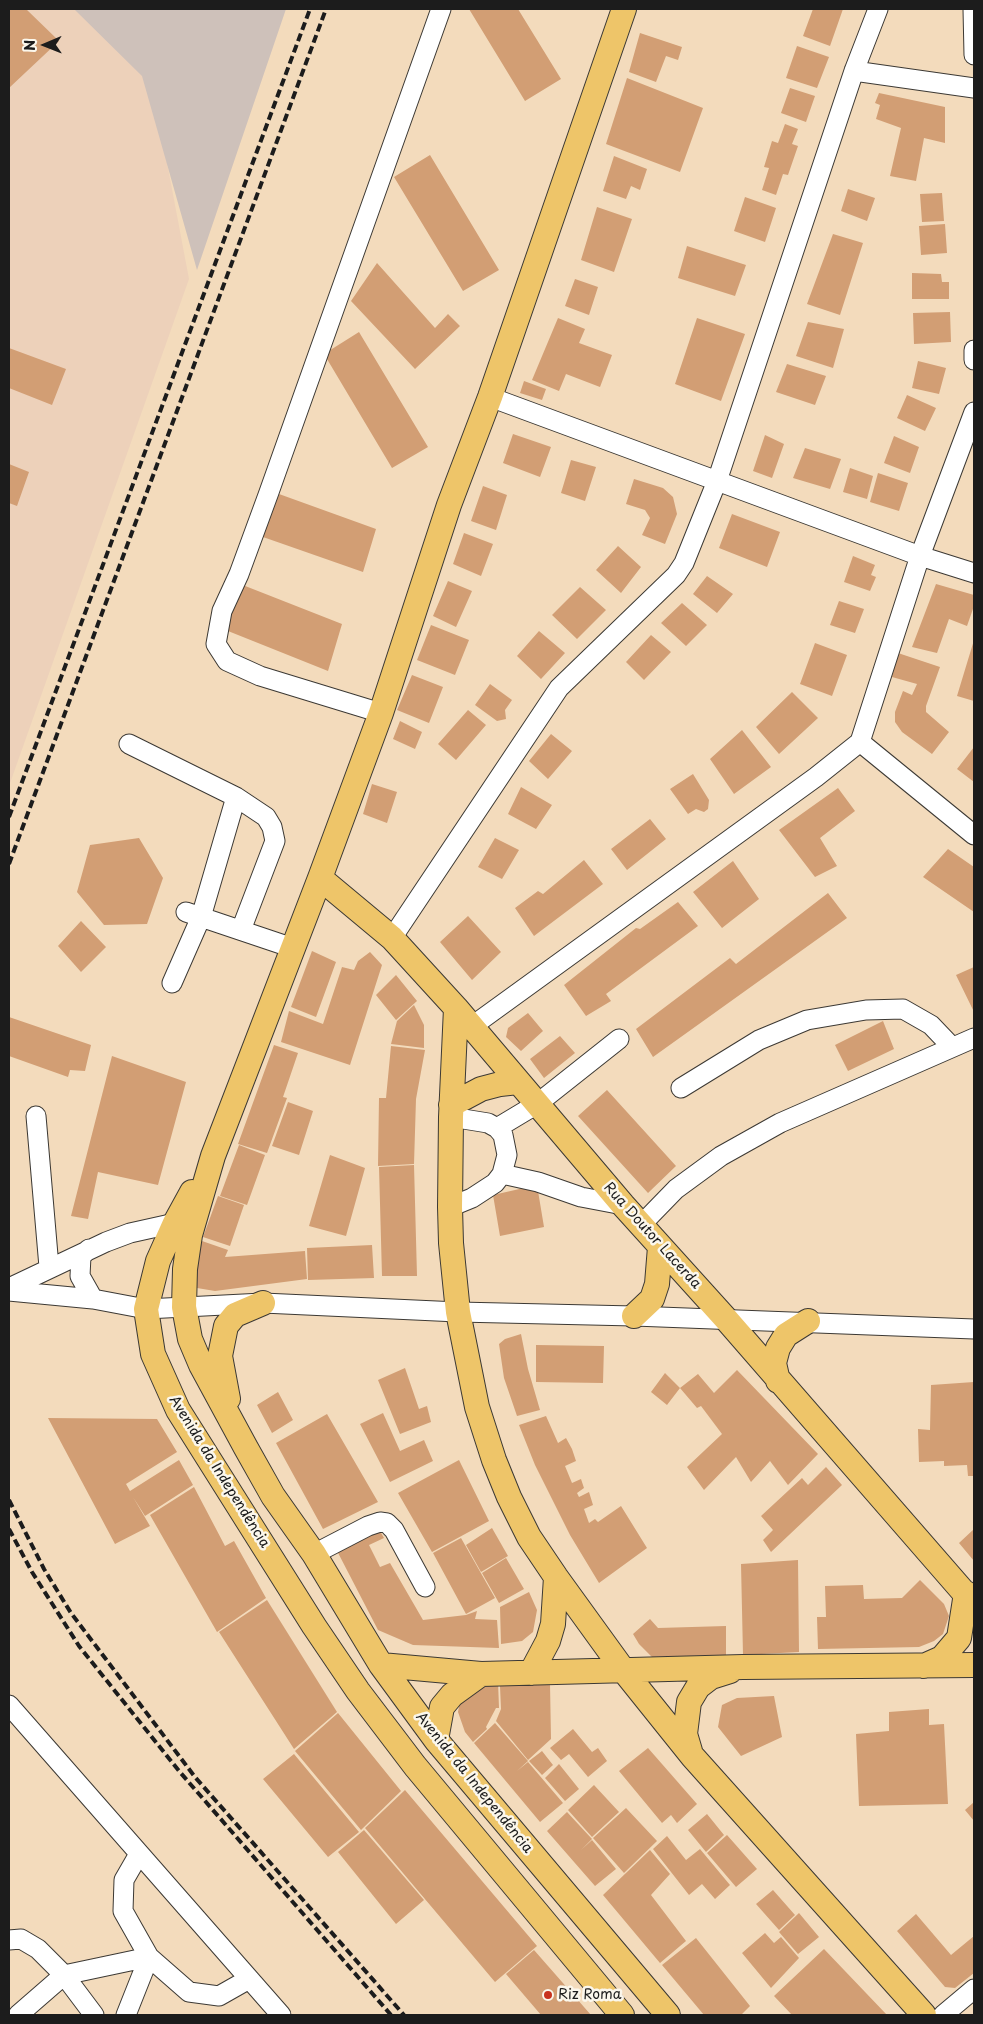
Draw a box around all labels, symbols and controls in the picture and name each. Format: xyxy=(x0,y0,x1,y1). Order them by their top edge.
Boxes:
north arrow xyxy=(20,20,70,70)
text: N xyxy=(19,40,40,51)
street label: Rua Doutor Lacerda xyxy=(600,1179,704,1293)
street label: Avenida da Independência xyxy=(165,1393,273,1551)
street label: Avenida da Independência xyxy=(412,1709,536,1857)
place label: Riz Roma xyxy=(558,1987,621,2003)
marker: Riz Roma xyxy=(542,1989,554,2001)

